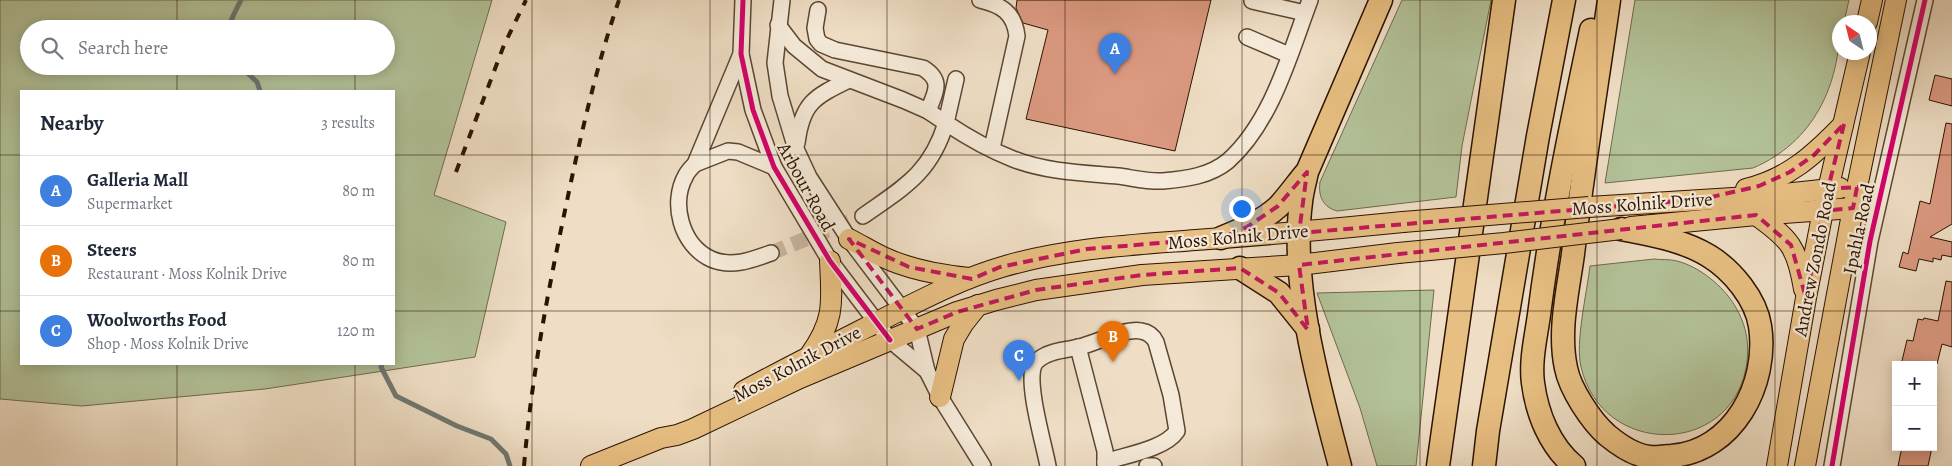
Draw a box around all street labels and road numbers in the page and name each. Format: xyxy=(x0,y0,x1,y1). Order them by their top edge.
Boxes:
street label: Arbour Road xyxy=(770,137,842,237)
street label: Andrew Zondo Road xyxy=(1787,179,1843,340)
street label: Ipahla Road xyxy=(1837,180,1882,277)
street label: Moss Kolnik Drive xyxy=(1571,186,1713,222)
street label: Moss Kolnik Drive xyxy=(1166,218,1310,256)
street label: Moss Kolnik Drive xyxy=(729,319,865,409)

